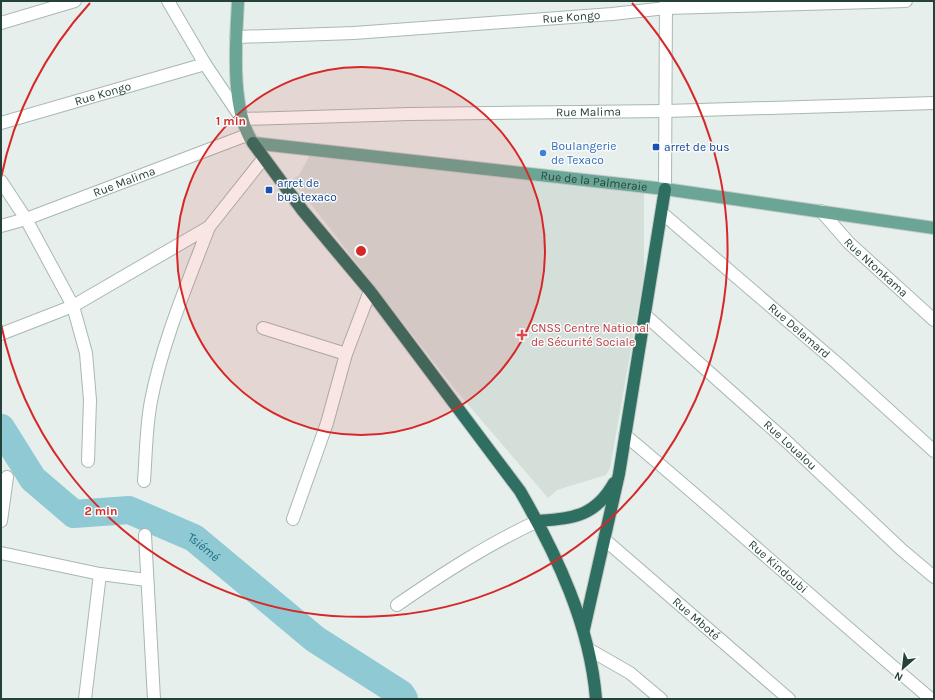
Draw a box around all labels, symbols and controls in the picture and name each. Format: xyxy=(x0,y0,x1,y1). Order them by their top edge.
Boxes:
street label: Rue Kongo xyxy=(542,8,601,26)
street label: Rue Kongo xyxy=(73,79,133,108)
street label: Rue Malima xyxy=(556,105,621,119)
text: 1 min xyxy=(216,114,246,128)
place label: Boulangerie de Texaco xyxy=(551,139,617,167)
place label: arret de bus xyxy=(664,140,730,154)
marker: arret de bus xyxy=(651,142,661,152)
marker: Boulangerie de Texaco xyxy=(538,148,548,158)
street label: Rue Malima xyxy=(91,164,157,200)
street label: Rue de la Palmeraie xyxy=(540,168,648,194)
place label: arret de bus texaco xyxy=(277,176,337,204)
marker: arret de bus texaco xyxy=(264,185,274,195)
street label: Rue Ntonkama xyxy=(841,235,911,300)
centre of rings xyxy=(354,244,368,258)
street label: Rue Delamard xyxy=(766,300,833,361)
place label: CNSS Centre National de Sécurité Sociale xyxy=(531,321,649,349)
marker: CNSS Centre National de Sécurité Sociale xyxy=(516,329,528,341)
street label: Rue Loualou xyxy=(761,417,820,473)
text: 2 min xyxy=(84,504,118,518)
water label: Tsiémé xyxy=(186,529,223,564)
street label: Rue Kindoubi xyxy=(746,537,810,596)
street label: Rue Mboté xyxy=(670,594,723,643)
north arrow xyxy=(883,648,923,688)
text: N xyxy=(892,669,905,684)

